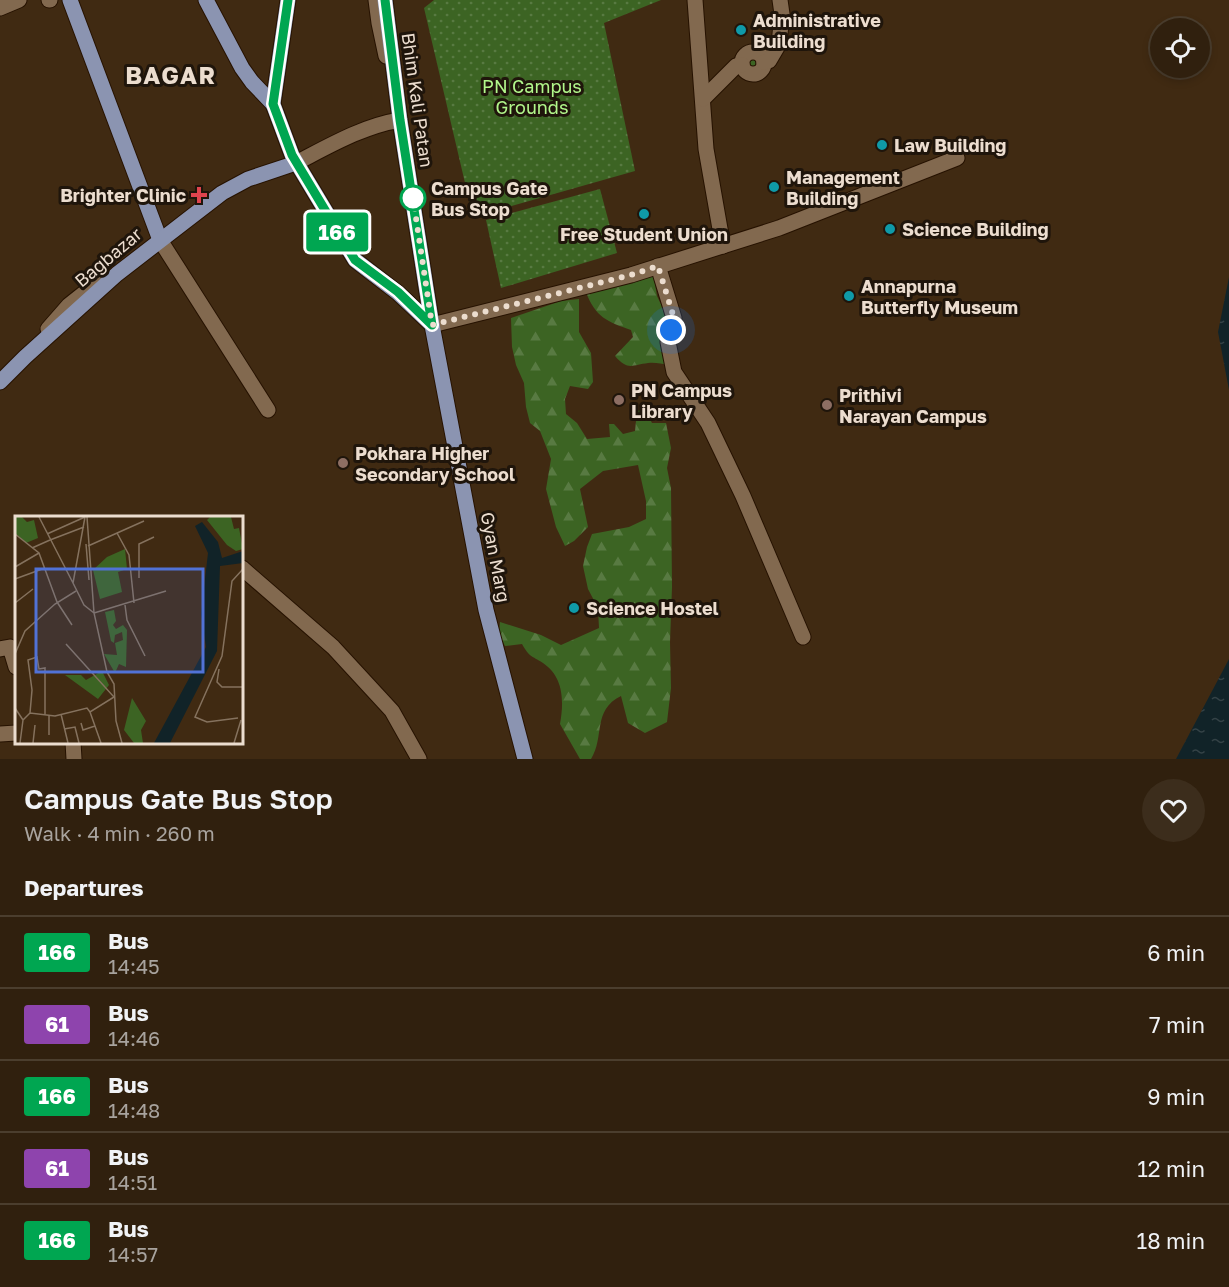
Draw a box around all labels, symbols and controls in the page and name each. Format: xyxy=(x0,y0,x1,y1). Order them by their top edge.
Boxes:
place label: Administrative Building xyxy=(753,9,881,52)
map controls xyxy=(1150,18,1210,78)
button: locate xyxy=(1150,18,1210,78)
marker: Administrative Building xyxy=(734,23,748,37)
street label: Bhim Kali Patan xyxy=(398,31,438,169)
district label: BAGAR xyxy=(125,60,217,89)
park label: PN Campus Grounds xyxy=(482,75,582,118)
place label: Law Building xyxy=(894,134,1006,156)
marker: Law Building xyxy=(875,138,889,152)
place label: Management Building xyxy=(786,166,900,209)
place label: Campus Gate Bus Stop xyxy=(431,177,548,220)
marker: Management Building xyxy=(767,180,781,194)
place label: Brighter Clinic xyxy=(60,184,186,206)
marker: Campus Gate Bus Stop xyxy=(400,185,426,211)
marker: Brighter Clinic xyxy=(190,186,208,204)
marker: Free Student Union xyxy=(637,207,651,221)
line badge: 166 xyxy=(302,212,372,252)
place label: Science Building xyxy=(902,218,1049,240)
text: 166 xyxy=(318,219,356,245)
marker: Science Building xyxy=(883,222,897,236)
street label: Bagbazar xyxy=(70,223,146,291)
place label: Free Student Union xyxy=(560,223,728,245)
place label: Annapurna Butterfly Museum xyxy=(861,275,1018,318)
marker: Annapurna Butterfly Museum xyxy=(842,289,856,303)
your location xyxy=(656,315,686,345)
place label: PN Campus Library xyxy=(631,379,732,422)
place label: Prithivi Narayan Campus xyxy=(839,384,987,427)
marker: PN Campus Library xyxy=(612,393,626,407)
marker: Prithivi Narayan Campus xyxy=(820,398,834,412)
place label: Pokhara Higher Secondary School xyxy=(355,442,515,485)
marker: Pokhara Higher Secondary School xyxy=(336,456,350,470)
street label: Gyan Marg xyxy=(476,510,516,604)
inset map xyxy=(15,516,243,744)
place label: Science Hostel xyxy=(586,597,719,619)
marker: Science Hostel xyxy=(567,601,581,615)
button: heart xyxy=(1142,779,1205,842)
text: Campus Gate Bus Stop xyxy=(24,782,333,815)
text: Walk · 4 min · 260 m xyxy=(24,821,215,845)
text: Departures xyxy=(24,874,143,901)
text: Bus xyxy=(108,927,149,954)
text: 166 xyxy=(38,939,76,965)
text: 6 min xyxy=(1147,939,1205,966)
text: 14:45 xyxy=(108,954,160,978)
text: Bus xyxy=(108,999,149,1026)
text: 61 xyxy=(45,1011,69,1037)
text: 7 min xyxy=(1149,1011,1205,1038)
text: 14:46 xyxy=(108,1026,160,1050)
text: Bus xyxy=(108,1071,149,1098)
text: 166 xyxy=(38,1083,76,1109)
text: 9 min xyxy=(1147,1083,1205,1110)
text: 14:48 xyxy=(108,1098,160,1122)
text: Bus xyxy=(108,1143,149,1170)
text: 61 xyxy=(45,1155,69,1181)
text: 12 min xyxy=(1137,1155,1205,1182)
text: 14:51 xyxy=(108,1170,157,1194)
text: Bus xyxy=(108,1215,149,1242)
text: 166 xyxy=(38,1227,76,1253)
text: 18 min xyxy=(1137,1227,1205,1254)
text: 14:57 xyxy=(108,1242,158,1266)

